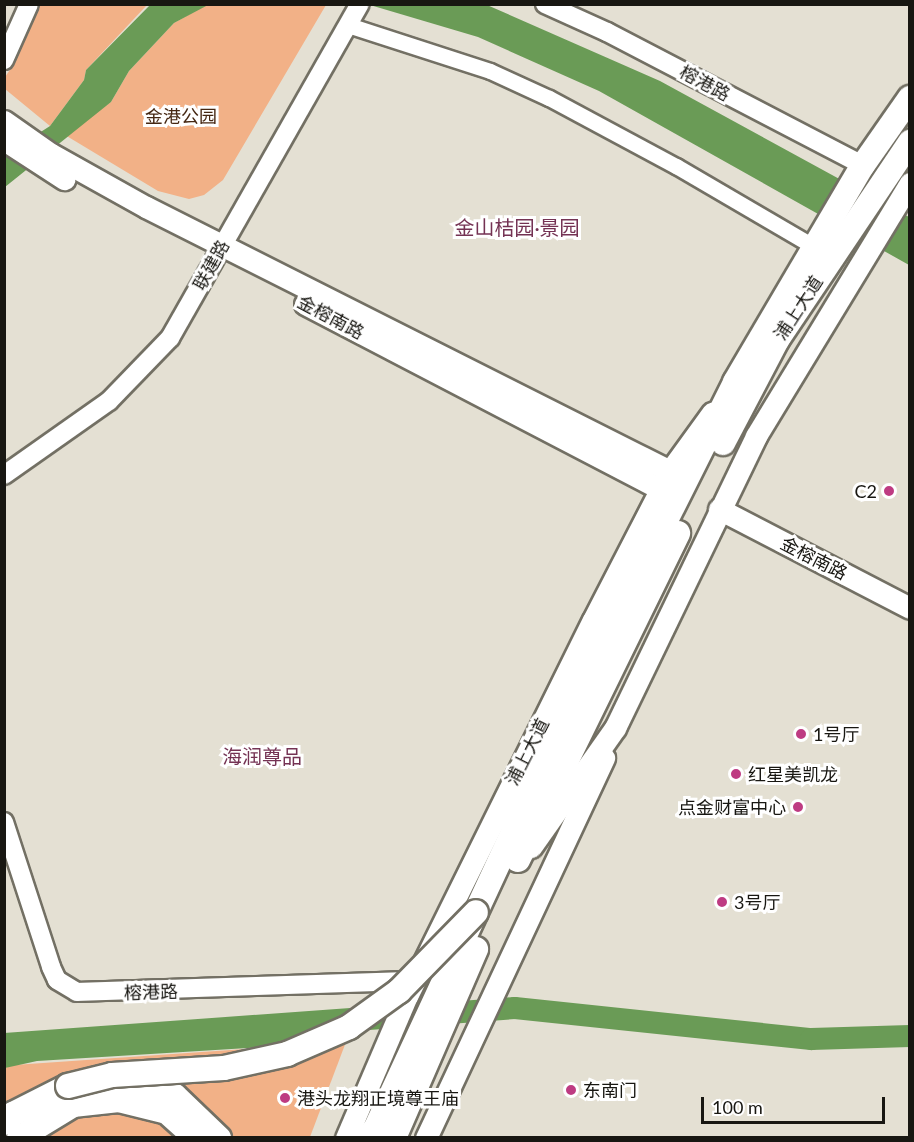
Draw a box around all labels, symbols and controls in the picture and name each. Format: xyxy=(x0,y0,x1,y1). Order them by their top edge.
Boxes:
street label: 榕港路 xyxy=(676,61,734,105)
park label: 金港公园 xyxy=(145,105,217,127)
district label: 金山桔园·景园 xyxy=(454,215,580,239)
street label: 联建路 xyxy=(188,236,234,294)
street label: 浦上大道 xyxy=(769,272,827,344)
street label: 金榕南路 xyxy=(294,291,368,343)
place label: C2 xyxy=(855,480,877,502)
marker: C2 xyxy=(882,484,896,498)
street label: 金榕南路 xyxy=(777,532,851,584)
street label: 浦上大道 xyxy=(501,715,553,789)
place label: 1号厅 xyxy=(813,723,859,745)
marker: 1号厅 xyxy=(794,727,808,741)
district label: 海润尊品 xyxy=(222,744,302,768)
place label: 红星美凯龙 xyxy=(748,763,838,785)
marker: 红星美凯龙 xyxy=(729,767,743,781)
place label: 点金财富中心 xyxy=(678,796,786,818)
marker: 点金财富中心 xyxy=(791,800,805,814)
place label: 3号厅 xyxy=(734,891,780,913)
marker: 3号厅 xyxy=(715,895,729,909)
street label: 榕港路 xyxy=(124,980,178,1004)
place label: 东南门 xyxy=(583,1079,637,1101)
marker: 东南门 xyxy=(564,1083,578,1097)
scale bar xyxy=(704,1085,888,1123)
place label: 港头龙翔正境尊王庙 xyxy=(297,1087,459,1109)
marker: 港头龙翔正境尊王庙 xyxy=(278,1091,292,1105)
text: 100 m xyxy=(712,1096,763,1118)

